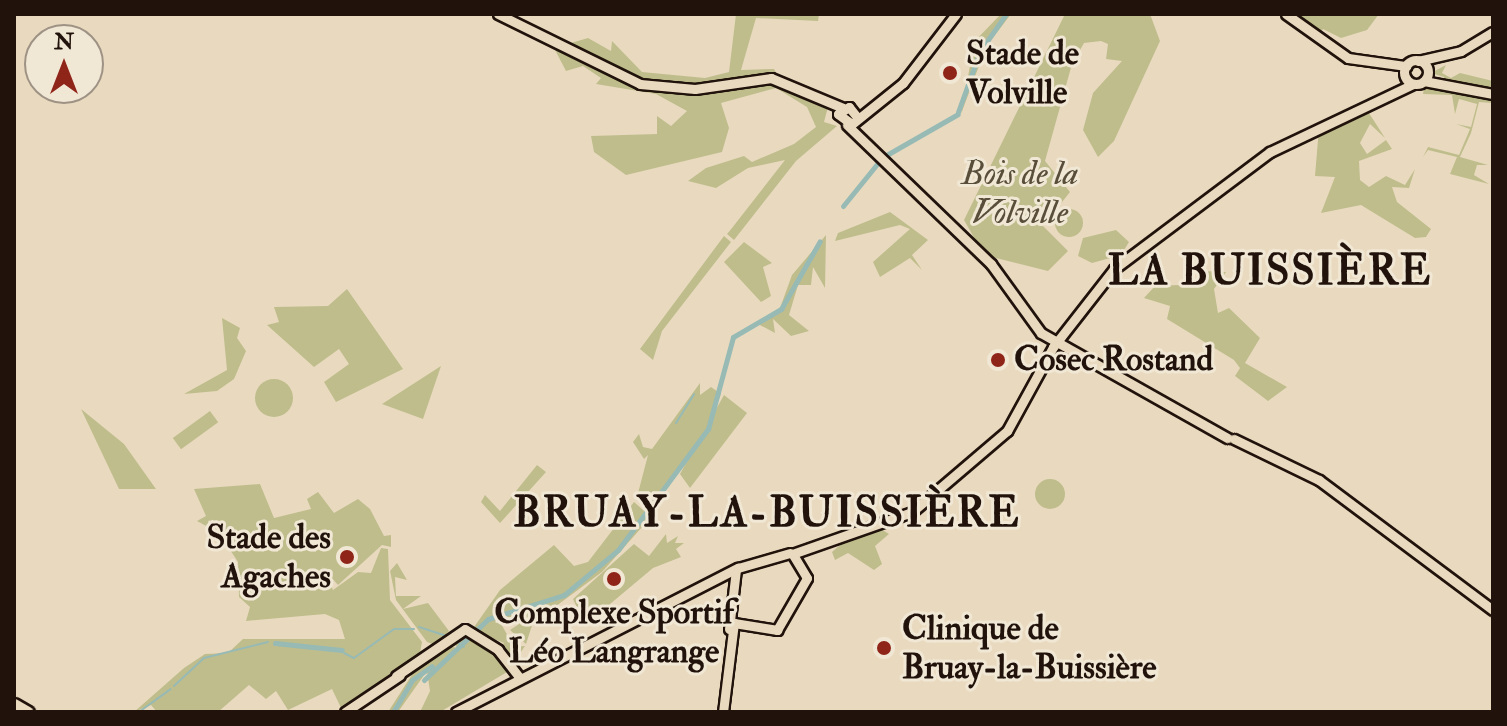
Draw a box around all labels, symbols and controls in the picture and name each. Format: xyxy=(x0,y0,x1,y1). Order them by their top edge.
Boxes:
north arrow xyxy=(24,24,104,104)
text: N xyxy=(54,28,74,56)
place label: Stade de Volville xyxy=(966,33,1079,112)
marker: Stade de Volville xyxy=(941,64,959,82)
park label: Bois de la Volville xyxy=(962,153,1078,232)
district label: LA BUISSIÈRE xyxy=(1108,246,1432,296)
place label: Cosec Rostand xyxy=(1014,340,1213,380)
marker: Cosec Rostand xyxy=(989,351,1007,369)
district label: BRUAY-LA-BUISSIÈRE xyxy=(513,488,1021,538)
place label: Stade des Agaches xyxy=(206,517,331,596)
marker: Stade des Agaches xyxy=(338,548,356,566)
marker: Complexe Sportif Léo Langrange xyxy=(605,570,623,588)
place label: Complexe Sportif Léo Langrange xyxy=(494,592,734,672)
place label: Clinique de Bruay-la-Buissière xyxy=(902,608,1157,688)
marker: Clinique de Bruay-la-Buissière xyxy=(873,637,895,659)

